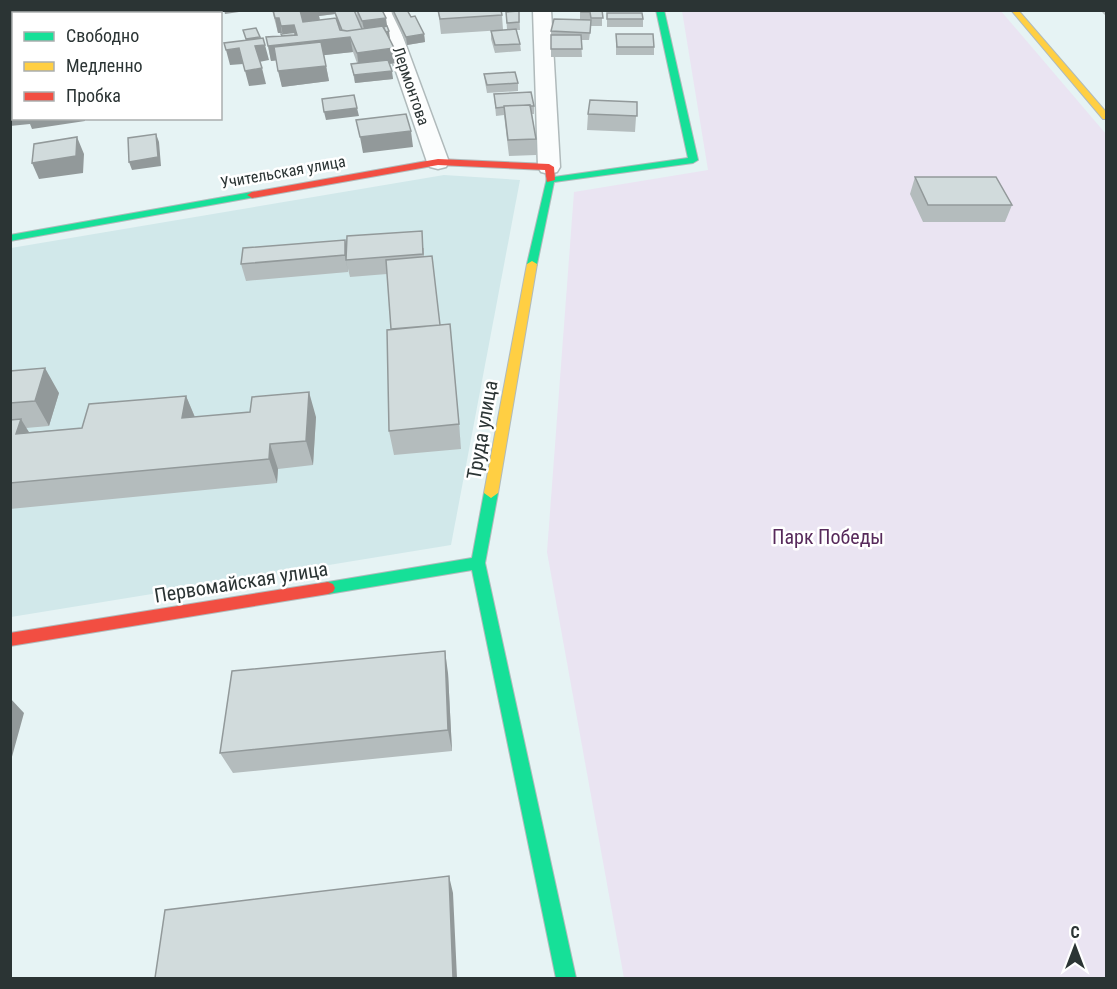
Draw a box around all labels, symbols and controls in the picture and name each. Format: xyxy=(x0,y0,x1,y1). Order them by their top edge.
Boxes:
legend xyxy=(12,12,222,120)
text: Свободно xyxy=(66,25,139,46)
street label: Лермонтова xyxy=(389,44,433,128)
text: Медленно xyxy=(66,55,143,76)
text: Пробка xyxy=(66,85,121,106)
street label: Учительская улица xyxy=(219,152,347,192)
street label: Труда улица xyxy=(461,379,503,481)
park label: Парк Победы xyxy=(772,525,884,549)
street label: Первомайская улица xyxy=(152,556,330,608)
north arrow xyxy=(1045,917,1105,977)
text: С xyxy=(1070,923,1080,942)

